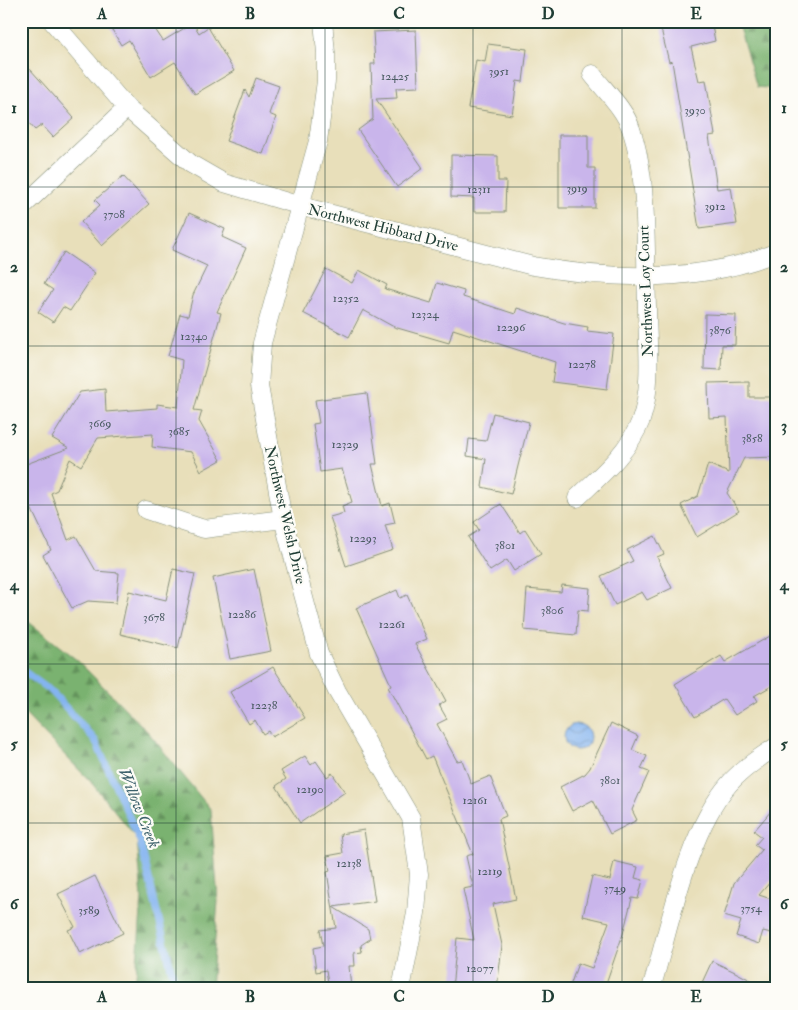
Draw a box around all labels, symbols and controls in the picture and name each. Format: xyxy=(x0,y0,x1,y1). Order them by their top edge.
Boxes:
text: A xyxy=(96,4,108,24)
text: B xyxy=(245,4,255,24)
text: C xyxy=(393,4,405,24)
text: D xyxy=(541,4,555,24)
text: E xyxy=(690,4,702,24)
house number: 3951 xyxy=(489,64,509,79)
house number: 12425 xyxy=(381,69,410,84)
text: 1 xyxy=(11,98,17,118)
text: 1 xyxy=(781,98,787,118)
house number: 3930 xyxy=(684,103,706,118)
house number: 3919 xyxy=(566,181,588,196)
house number: 12311 xyxy=(467,182,491,197)
house number: 3912 xyxy=(704,199,726,214)
street label: Northwest Hibbard Drive xyxy=(306,200,460,256)
house number: 3708 xyxy=(103,207,125,222)
street label: Northwest Loy Court xyxy=(634,225,658,357)
text: 2 xyxy=(10,257,18,277)
text: 2 xyxy=(780,257,788,277)
house number: 12352 xyxy=(333,291,359,306)
house number: 12324 xyxy=(411,307,439,322)
house number: 12296 xyxy=(497,320,526,335)
house number: 3876 xyxy=(709,323,732,338)
house number: 12340 xyxy=(180,329,208,344)
house number: 12278 xyxy=(568,357,596,372)
text: 3 xyxy=(11,416,17,436)
house number: 3669 xyxy=(89,416,111,431)
text: 3 xyxy=(781,416,787,436)
house number: 3685 xyxy=(168,424,191,439)
house number: 3858 xyxy=(741,431,763,446)
house number: 12329 xyxy=(331,437,359,452)
street label: Northwest Welsh Drive xyxy=(260,444,310,586)
house number: 12293 xyxy=(349,531,377,546)
house number: 3801 xyxy=(495,538,515,553)
text: 4 xyxy=(9,575,20,595)
text: 4 xyxy=(779,575,790,595)
house number: 3806 xyxy=(541,603,564,618)
house number: 12286 xyxy=(228,607,257,622)
house number: 3678 xyxy=(143,610,165,625)
house number: 12261 xyxy=(379,617,405,632)
house number: 12238 xyxy=(251,698,278,713)
text: 5 xyxy=(10,734,18,754)
text: 5 xyxy=(780,734,788,754)
water label: Willow Creek xyxy=(114,765,164,851)
house number: 3801 xyxy=(600,773,620,788)
house number: 12190 xyxy=(297,782,323,797)
house number: 12161 xyxy=(463,793,487,808)
house number: 12138 xyxy=(337,856,362,871)
house number: 12119 xyxy=(477,864,503,879)
house number: 3749 xyxy=(604,881,626,896)
text: 6 xyxy=(10,894,20,914)
text: 6 xyxy=(780,894,790,914)
house number: 3754 xyxy=(740,901,762,916)
house number: 3589 xyxy=(78,903,100,918)
house number: 12077 xyxy=(466,961,494,976)
text: A xyxy=(96,987,108,1007)
text: B xyxy=(245,987,255,1007)
text: C xyxy=(393,987,405,1007)
text: D xyxy=(541,987,555,1007)
text: E xyxy=(690,987,702,1007)

